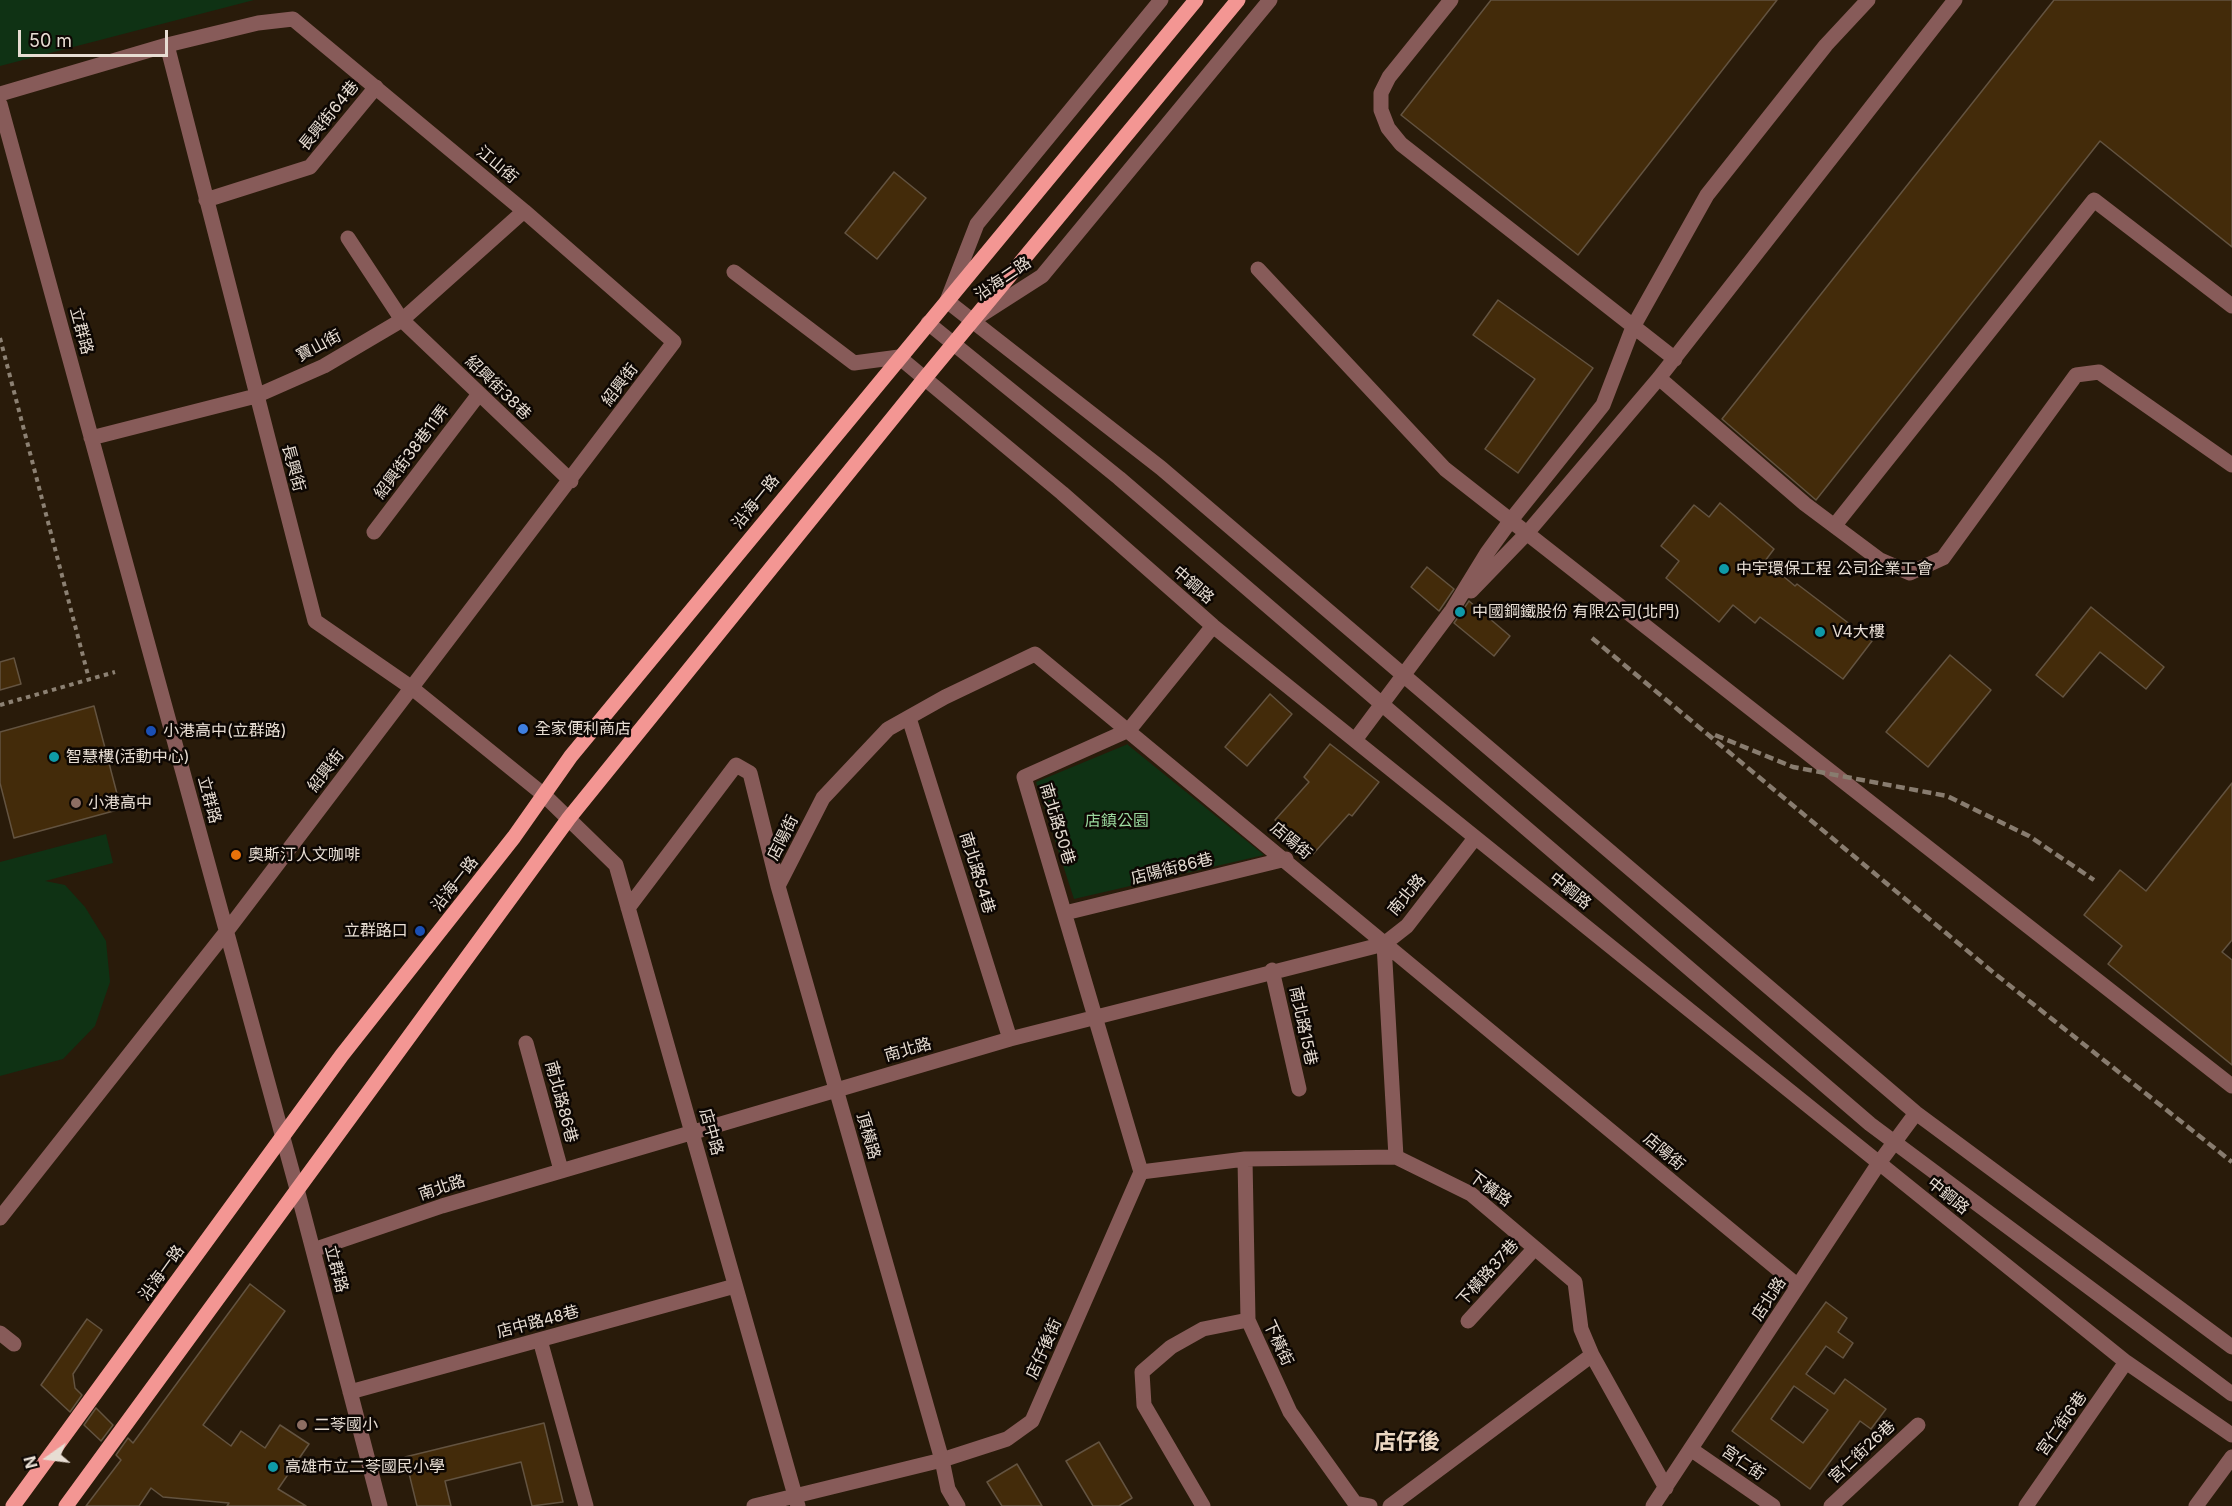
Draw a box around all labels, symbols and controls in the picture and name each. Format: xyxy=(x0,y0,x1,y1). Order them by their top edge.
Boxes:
scale bar xyxy=(21,18,171,56)
text: 50 m xyxy=(29,30,72,51)
street label: 長興街64巷 xyxy=(295,77,363,155)
street label: 江山街 xyxy=(472,142,522,188)
street label: 沿海二路 xyxy=(971,253,1035,305)
street label: 立群路 xyxy=(66,305,96,357)
street label: 寶山街 xyxy=(293,326,345,366)
street label: 紹興街38巷 xyxy=(461,352,535,424)
street label: 紹興街 xyxy=(598,360,642,410)
street label: 紹興街38巷11弄 xyxy=(370,401,454,503)
street label: 長興街 xyxy=(278,442,308,494)
street label: 沿海一路 xyxy=(728,471,784,533)
place label: 中宇環保工程 公司企業工會 xyxy=(1736,559,1932,579)
street label: 中鋼路 xyxy=(1169,562,1217,608)
marker: 中宇環保工程 公司企業工會 xyxy=(1717,562,1731,576)
place label: 中國鋼鐵股份 有限公司(北門) xyxy=(1472,602,1680,622)
marker: 中國鋼鐵股份 有限公司(北門) xyxy=(1453,605,1467,619)
place label: V4大樓 xyxy=(1832,622,1885,642)
marker: V4大樓 xyxy=(1813,625,1827,639)
place label: 全家便利商店 xyxy=(535,719,631,739)
place label: 小港高中(立群路) xyxy=(163,721,287,741)
marker: 全家便利商店 xyxy=(516,722,530,736)
marker: 小港高中(立群路) xyxy=(144,724,158,738)
street label: 紹興街 xyxy=(304,746,348,796)
place label: 智慧樓(活動中心) xyxy=(66,747,190,767)
marker: 智慧樓(活動中心) xyxy=(47,750,61,764)
street label: 立群路 xyxy=(194,774,224,826)
street label: 南北路50巷 xyxy=(1036,781,1078,867)
place label: 小港高中 xyxy=(88,793,152,813)
marker: 小港高中 xyxy=(69,796,83,810)
park label: 店鎮公園 xyxy=(1085,811,1149,831)
street label: 店陽街 xyxy=(764,812,802,864)
street label: 店陽街 xyxy=(1266,818,1316,864)
street label: 南北路54巷 xyxy=(956,830,998,916)
place label: 奧斯汀人文咖啡 xyxy=(248,845,360,865)
marker: 奧斯汀人文咖啡 xyxy=(229,848,243,862)
street label: 店陽街86巷 xyxy=(1129,850,1215,888)
street label: 沿海一路 xyxy=(428,853,482,915)
street label: 中鋼路 xyxy=(1545,868,1595,914)
street label: 南北路 xyxy=(1384,870,1430,920)
place label: 立群路口 xyxy=(344,921,408,941)
marker: 立群路口 xyxy=(413,924,427,938)
street label: 南北路15巷 xyxy=(1285,985,1321,1067)
street label: 南北路 xyxy=(882,1034,934,1066)
street label: 南北路86巷 xyxy=(541,1059,581,1145)
street label: 店中路 xyxy=(695,1106,727,1158)
street label: 頂橫路 xyxy=(852,1110,884,1162)
street label: 店陽街 xyxy=(1639,1129,1689,1175)
street label: 下橫路 xyxy=(1465,1167,1515,1211)
street label: 南北路 xyxy=(416,1171,468,1205)
street label: 中鋼路 xyxy=(1923,1173,1973,1219)
street label: 下橫路37巷 xyxy=(1453,1236,1523,1310)
street label: 沿海一路 xyxy=(135,1241,189,1305)
street label: 立群路 xyxy=(321,1243,351,1295)
street label: 店北路 xyxy=(1748,1274,1790,1324)
street label: 店中路48巷 xyxy=(495,1302,581,1342)
street label: 店仔後街 xyxy=(1022,1316,1066,1382)
street label: 下橫街 xyxy=(1259,1317,1297,1369)
street label: 宮仁街6巷 xyxy=(2033,1388,2091,1460)
place label: 二苓國小 xyxy=(314,1415,378,1435)
street label: 宮仁街26巷 xyxy=(1825,1416,1899,1488)
marker: 二苓國小 xyxy=(295,1418,309,1432)
north arrow xyxy=(18,1428,78,1488)
district label: 店仔後 xyxy=(1374,1429,1440,1455)
street label: 宮仁街 xyxy=(1718,1442,1768,1484)
text: N xyxy=(19,1454,42,1471)
place label: 高雄市立二苓國民小學 xyxy=(285,1457,445,1477)
marker: 高雄市立二苓國民小學 xyxy=(266,1460,280,1474)

